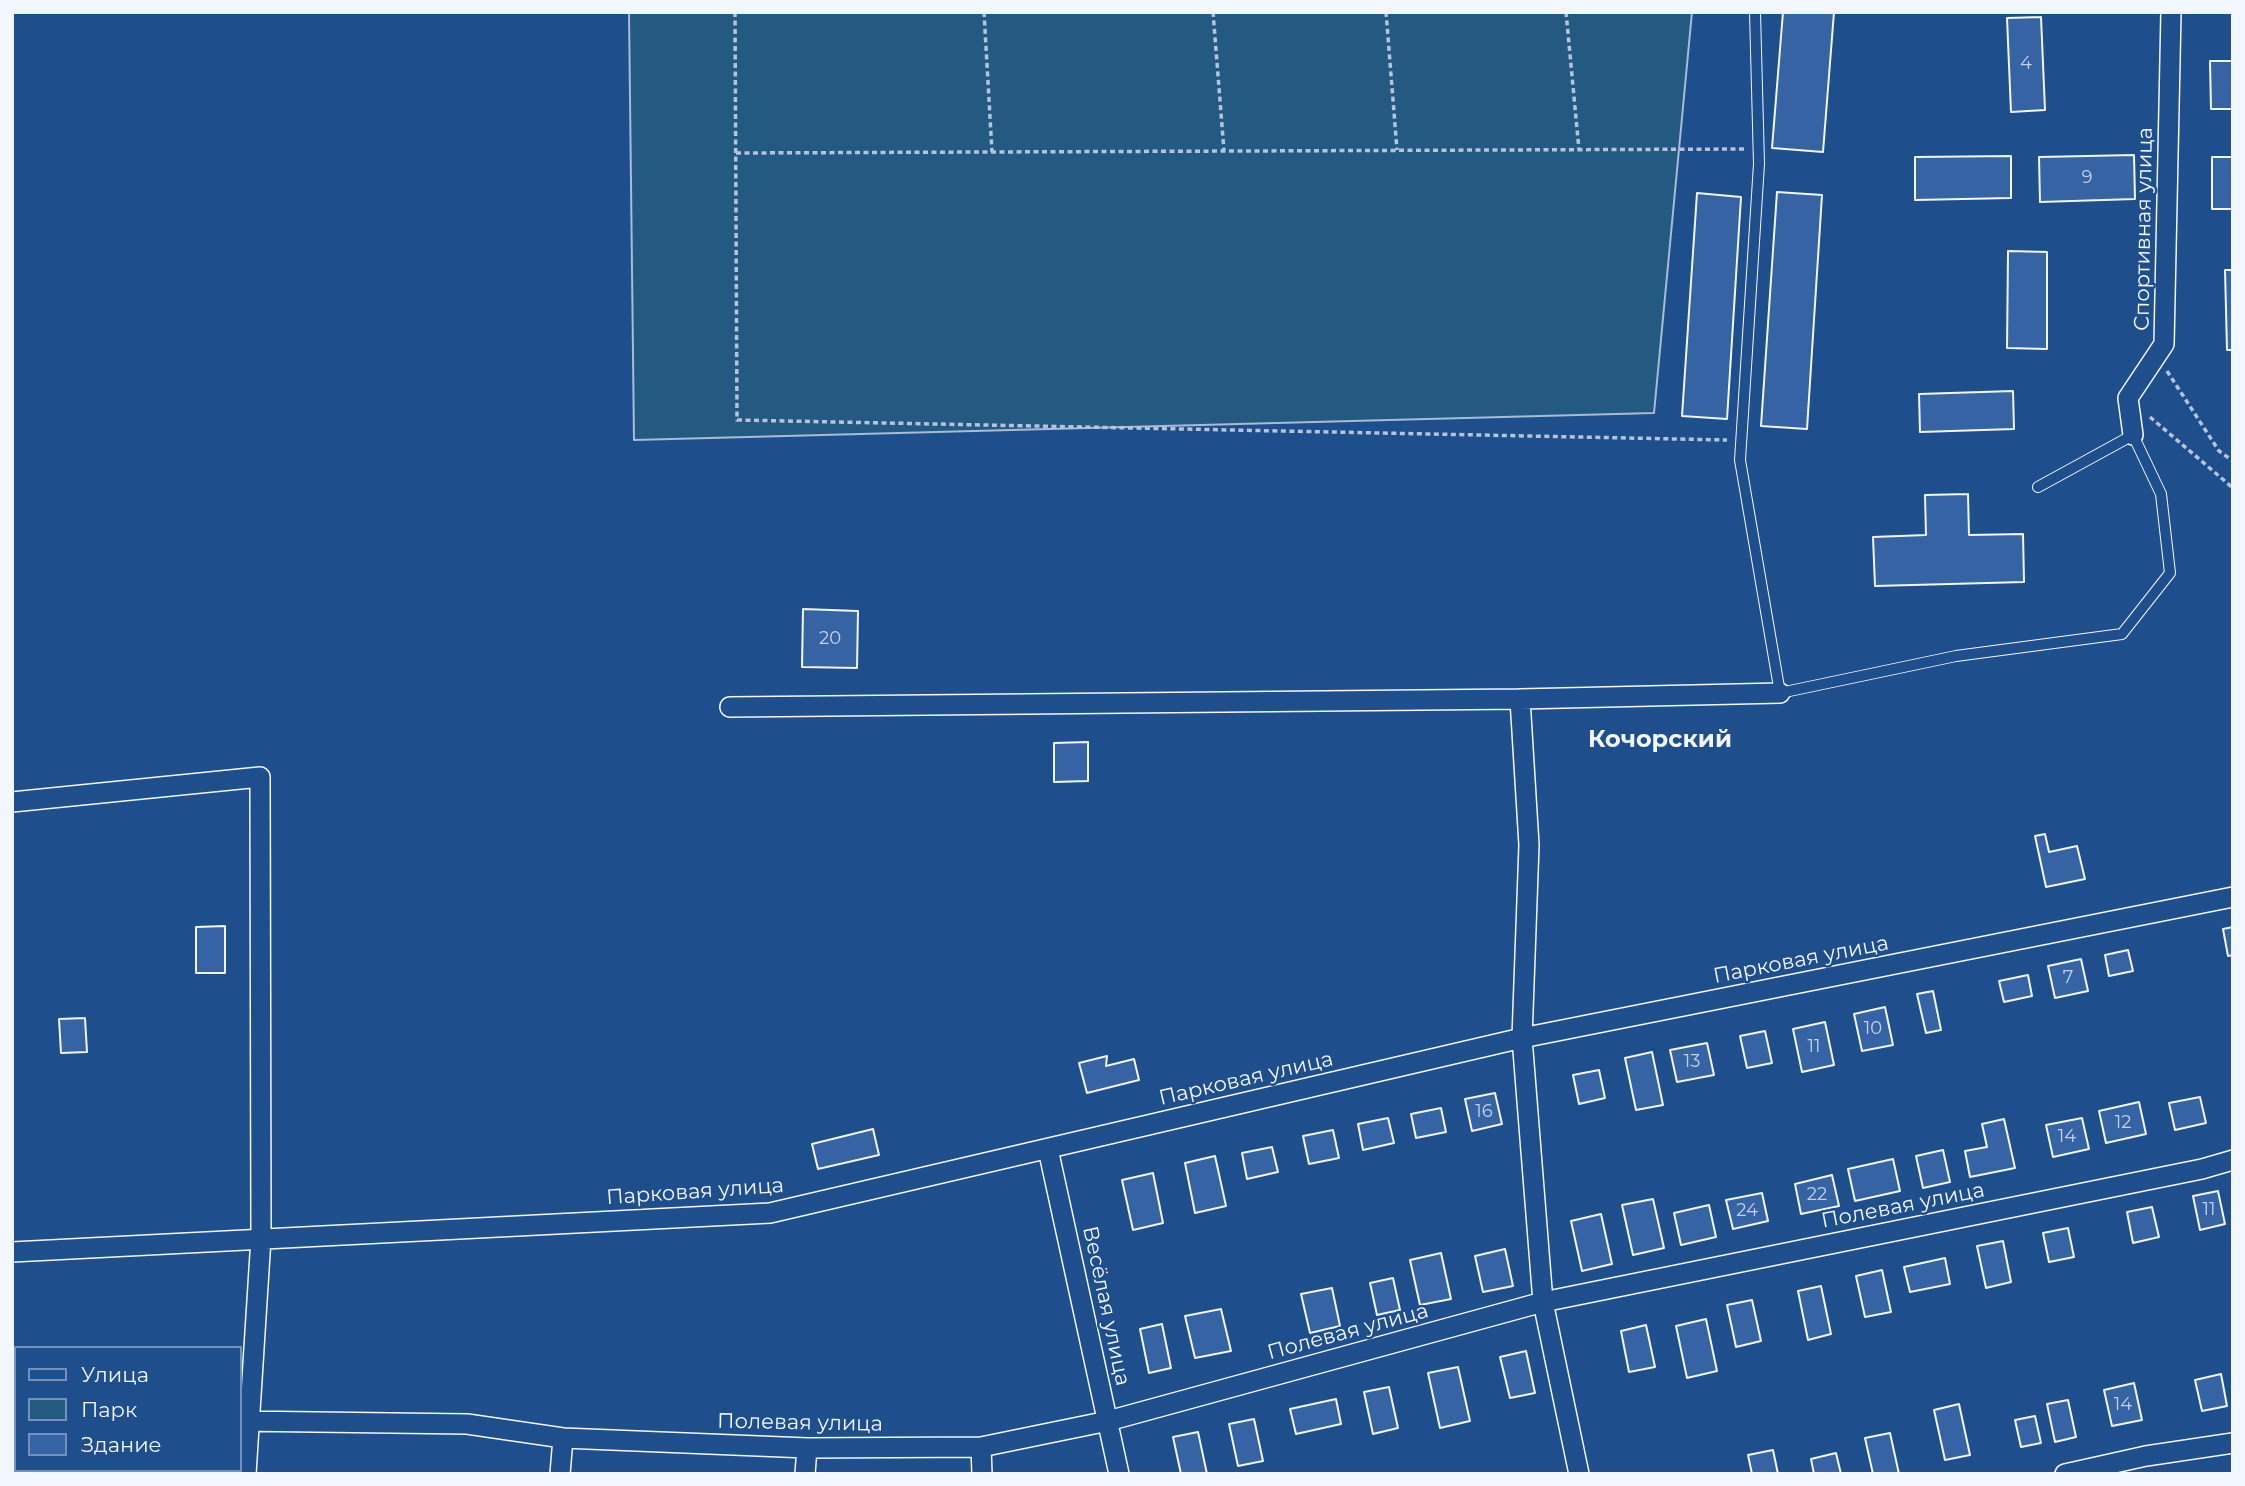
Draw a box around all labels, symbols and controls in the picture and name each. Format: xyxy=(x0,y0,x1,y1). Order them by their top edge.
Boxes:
house number: 4 xyxy=(2020,53,2032,75)
street label: Спортивная улица xyxy=(2130,127,2158,331)
house number: 9 xyxy=(2082,167,2092,189)
house number: 20 xyxy=(819,628,841,650)
district label: Кочорский xyxy=(1588,726,1732,754)
street label: Парковая улица xyxy=(1711,931,1891,989)
house number: 7 xyxy=(2063,967,2073,989)
house number: 10 xyxy=(1864,1018,1882,1040)
house number: 11 xyxy=(1808,1036,1820,1058)
street label: Парковая улица xyxy=(1156,1047,1336,1111)
house number: 13 xyxy=(1684,1051,1700,1073)
house number: 16 xyxy=(1475,1101,1493,1123)
house number: 12 xyxy=(2115,1112,2131,1134)
house number: 14 xyxy=(2058,1126,2076,1148)
street label: Парковая улица xyxy=(605,1173,785,1211)
street label: Полевая улица xyxy=(1819,1178,1987,1234)
house number: 22 xyxy=(1807,1184,1827,1206)
house number: 11 xyxy=(2203,1199,2215,1221)
house number: 24 xyxy=(1736,1200,1758,1222)
street label: Весёлая улица xyxy=(1077,1224,1135,1388)
street label: Полевая улица xyxy=(1265,1298,1431,1366)
legend xyxy=(14,1346,242,1472)
text: Улица xyxy=(81,1362,149,1387)
house number: 14 xyxy=(2114,1394,2132,1416)
text: Парк xyxy=(81,1397,137,1422)
street label: Полевая улица xyxy=(717,1409,883,1437)
text: Здание xyxy=(81,1432,162,1457)

